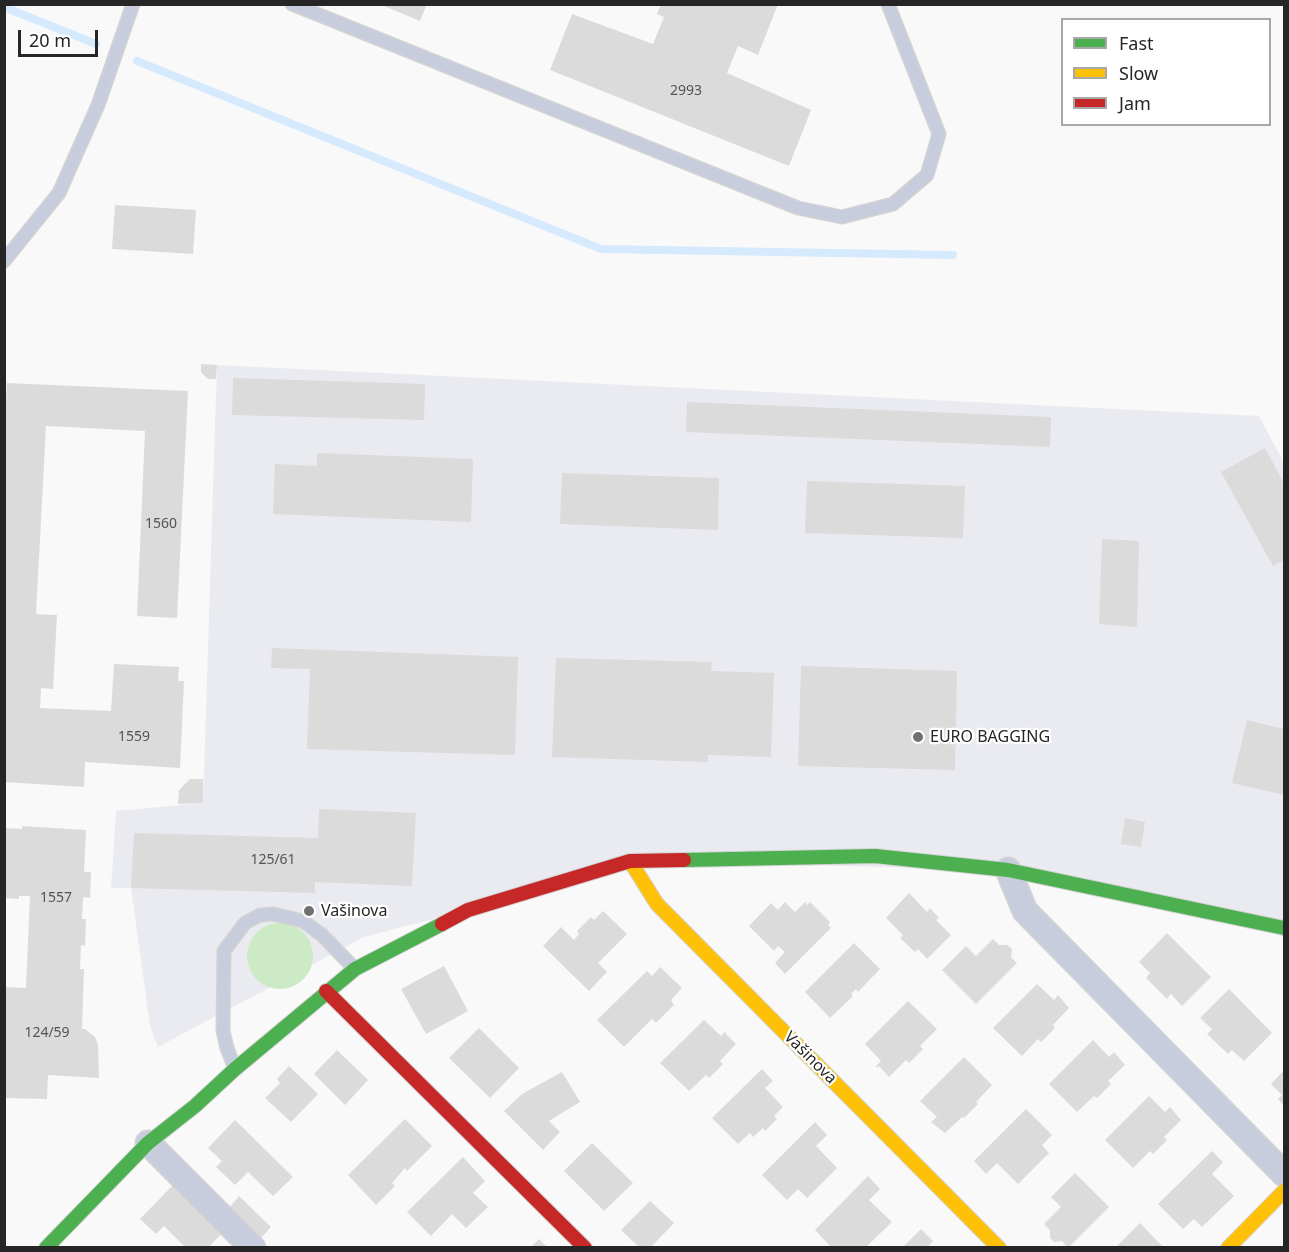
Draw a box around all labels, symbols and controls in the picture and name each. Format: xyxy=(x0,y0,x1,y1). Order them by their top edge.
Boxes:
scale bar xyxy=(21,18,100,56)
legend xyxy=(1061,18,1271,126)
text: 20 m xyxy=(29,28,71,52)
text: Fast xyxy=(1119,31,1154,55)
text: Slow xyxy=(1119,61,1158,85)
house number: 2993 xyxy=(670,83,702,99)
text: Jam xyxy=(1119,91,1151,115)
house number: 1560 xyxy=(145,516,177,532)
place label: EURO BAGGING xyxy=(930,727,1050,747)
house number: 1559 xyxy=(118,729,150,745)
marker: EURO BAGGING xyxy=(911,730,925,744)
house number: 125/61 xyxy=(250,852,296,868)
house number: 1557 xyxy=(40,890,72,906)
place label: Vašinova xyxy=(321,901,387,921)
marker: Vašinova xyxy=(302,904,316,918)
house number: 124/59 xyxy=(24,1025,70,1041)
street label: Vašinova xyxy=(780,1028,840,1088)

